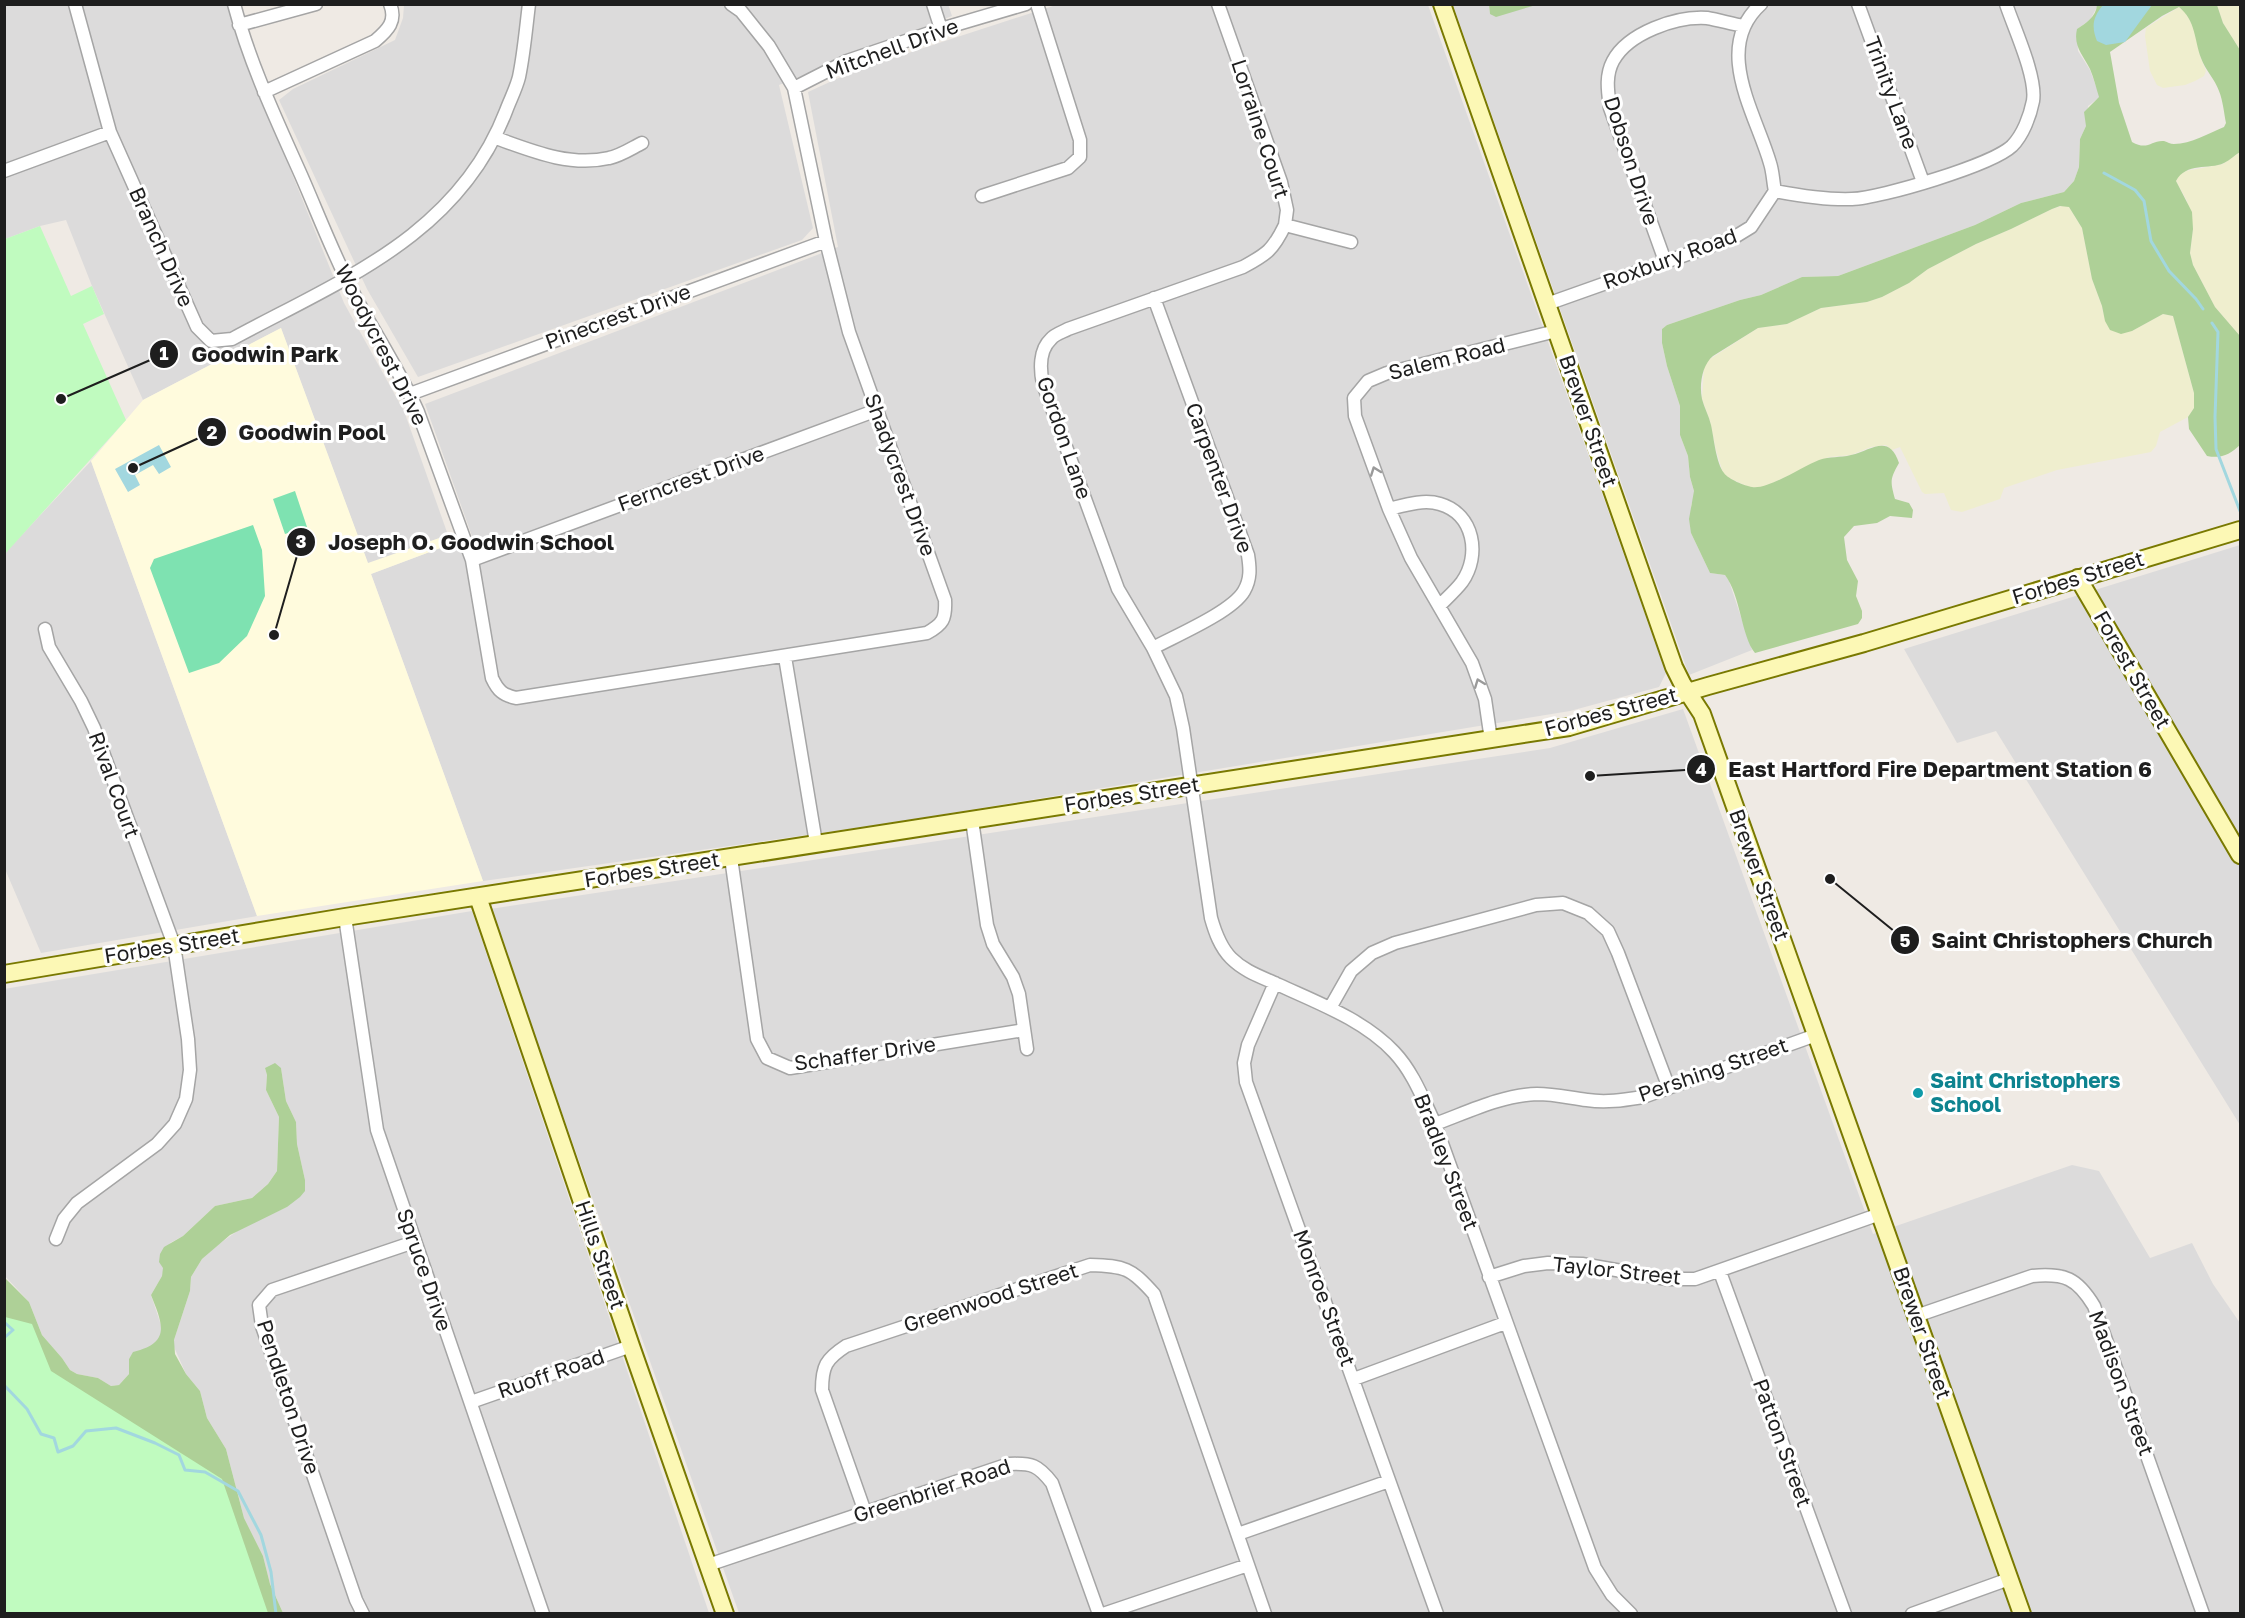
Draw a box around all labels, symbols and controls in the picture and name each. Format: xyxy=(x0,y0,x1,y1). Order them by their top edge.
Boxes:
street label: Mitchell Drive xyxy=(822,12,962,84)
street label: Trinity Lane xyxy=(1859,33,1924,153)
street label: Lorraine Court xyxy=(1226,56,1296,202)
street label: Dobson Drive xyxy=(1599,93,1665,229)
street label: Branch Drive xyxy=(124,183,200,311)
street label: Roxbury Road xyxy=(1599,222,1740,294)
street label: Woodycrest Drive xyxy=(330,260,434,429)
street label: Pinecrest Drive xyxy=(541,278,694,354)
street label: Salem Road xyxy=(1386,331,1508,385)
callout: Goodwin Park xyxy=(149,334,350,374)
text: Goodwin Park xyxy=(191,340,339,367)
text: 1 xyxy=(159,342,169,364)
street label: Brewer Street xyxy=(1554,351,1624,490)
street label: Gordon Lane xyxy=(1032,373,1098,503)
street label: Shadycrest Drive xyxy=(859,390,942,559)
street label: Carpenter Drive xyxy=(1181,399,1259,556)
callout: Goodwin Pool xyxy=(197,412,398,452)
text: Goodwin Pool xyxy=(238,418,386,445)
text: 2 xyxy=(207,421,218,443)
street label: Ferncrest Drive xyxy=(614,440,767,517)
one-way arrow xyxy=(1370,466,1382,477)
callout: Joseph O. Goodwin School xyxy=(286,522,626,562)
text: Joseph O. Goodwin School xyxy=(328,528,614,555)
text: 3 xyxy=(296,530,307,552)
street label: Forbes Street xyxy=(2009,545,2147,609)
street label: Forest Street xyxy=(2089,606,2177,733)
one-way arrow xyxy=(1474,678,1486,689)
street label: Forbes Street xyxy=(1541,681,1680,741)
street label: Rival Court xyxy=(84,728,146,841)
callout: East Hartford Fire Department Station 6 xyxy=(1686,749,2164,789)
text: East Hartford Fire Department Station 6 xyxy=(1728,755,2152,782)
text: 4 xyxy=(1695,758,1707,780)
street label: Forbes Street xyxy=(1062,770,1201,818)
street label: Brewer Street xyxy=(1724,805,1796,944)
street label: Forbes Street xyxy=(582,845,721,893)
callout: Saint Christophers Church xyxy=(1890,920,2225,960)
street label: Forbes Street xyxy=(102,921,241,969)
text: Saint Christophers Church xyxy=(1931,926,2213,953)
text: 5 xyxy=(1900,929,1911,951)
street label: Schaffer Drive xyxy=(792,1030,937,1076)
street label: Pershing Street xyxy=(1634,1031,1791,1107)
place label: Saint Christophers School xyxy=(1930,1067,2121,1117)
marker: Saint Christophers School xyxy=(1911,1086,1925,1100)
street label: Bradley Street xyxy=(1409,1090,1485,1234)
street label: Hills Street xyxy=(570,1197,632,1313)
street label: Spruce Drive xyxy=(392,1205,458,1335)
street label: Monroe Street xyxy=(1288,1226,1362,1370)
street label: Taylor Street xyxy=(1552,1250,1683,1290)
street label: Greenwood Street xyxy=(900,1257,1081,1338)
street label: Brewer Street xyxy=(1888,1263,1958,1402)
street label: Madison Street xyxy=(2084,1307,2160,1459)
street label: Pendleton Drive xyxy=(252,1316,326,1477)
street label: Ruoff Road xyxy=(494,1343,607,1403)
street label: Patton Street xyxy=(1748,1375,1818,1510)
street label: Greenbrier Road xyxy=(850,1452,1014,1528)

